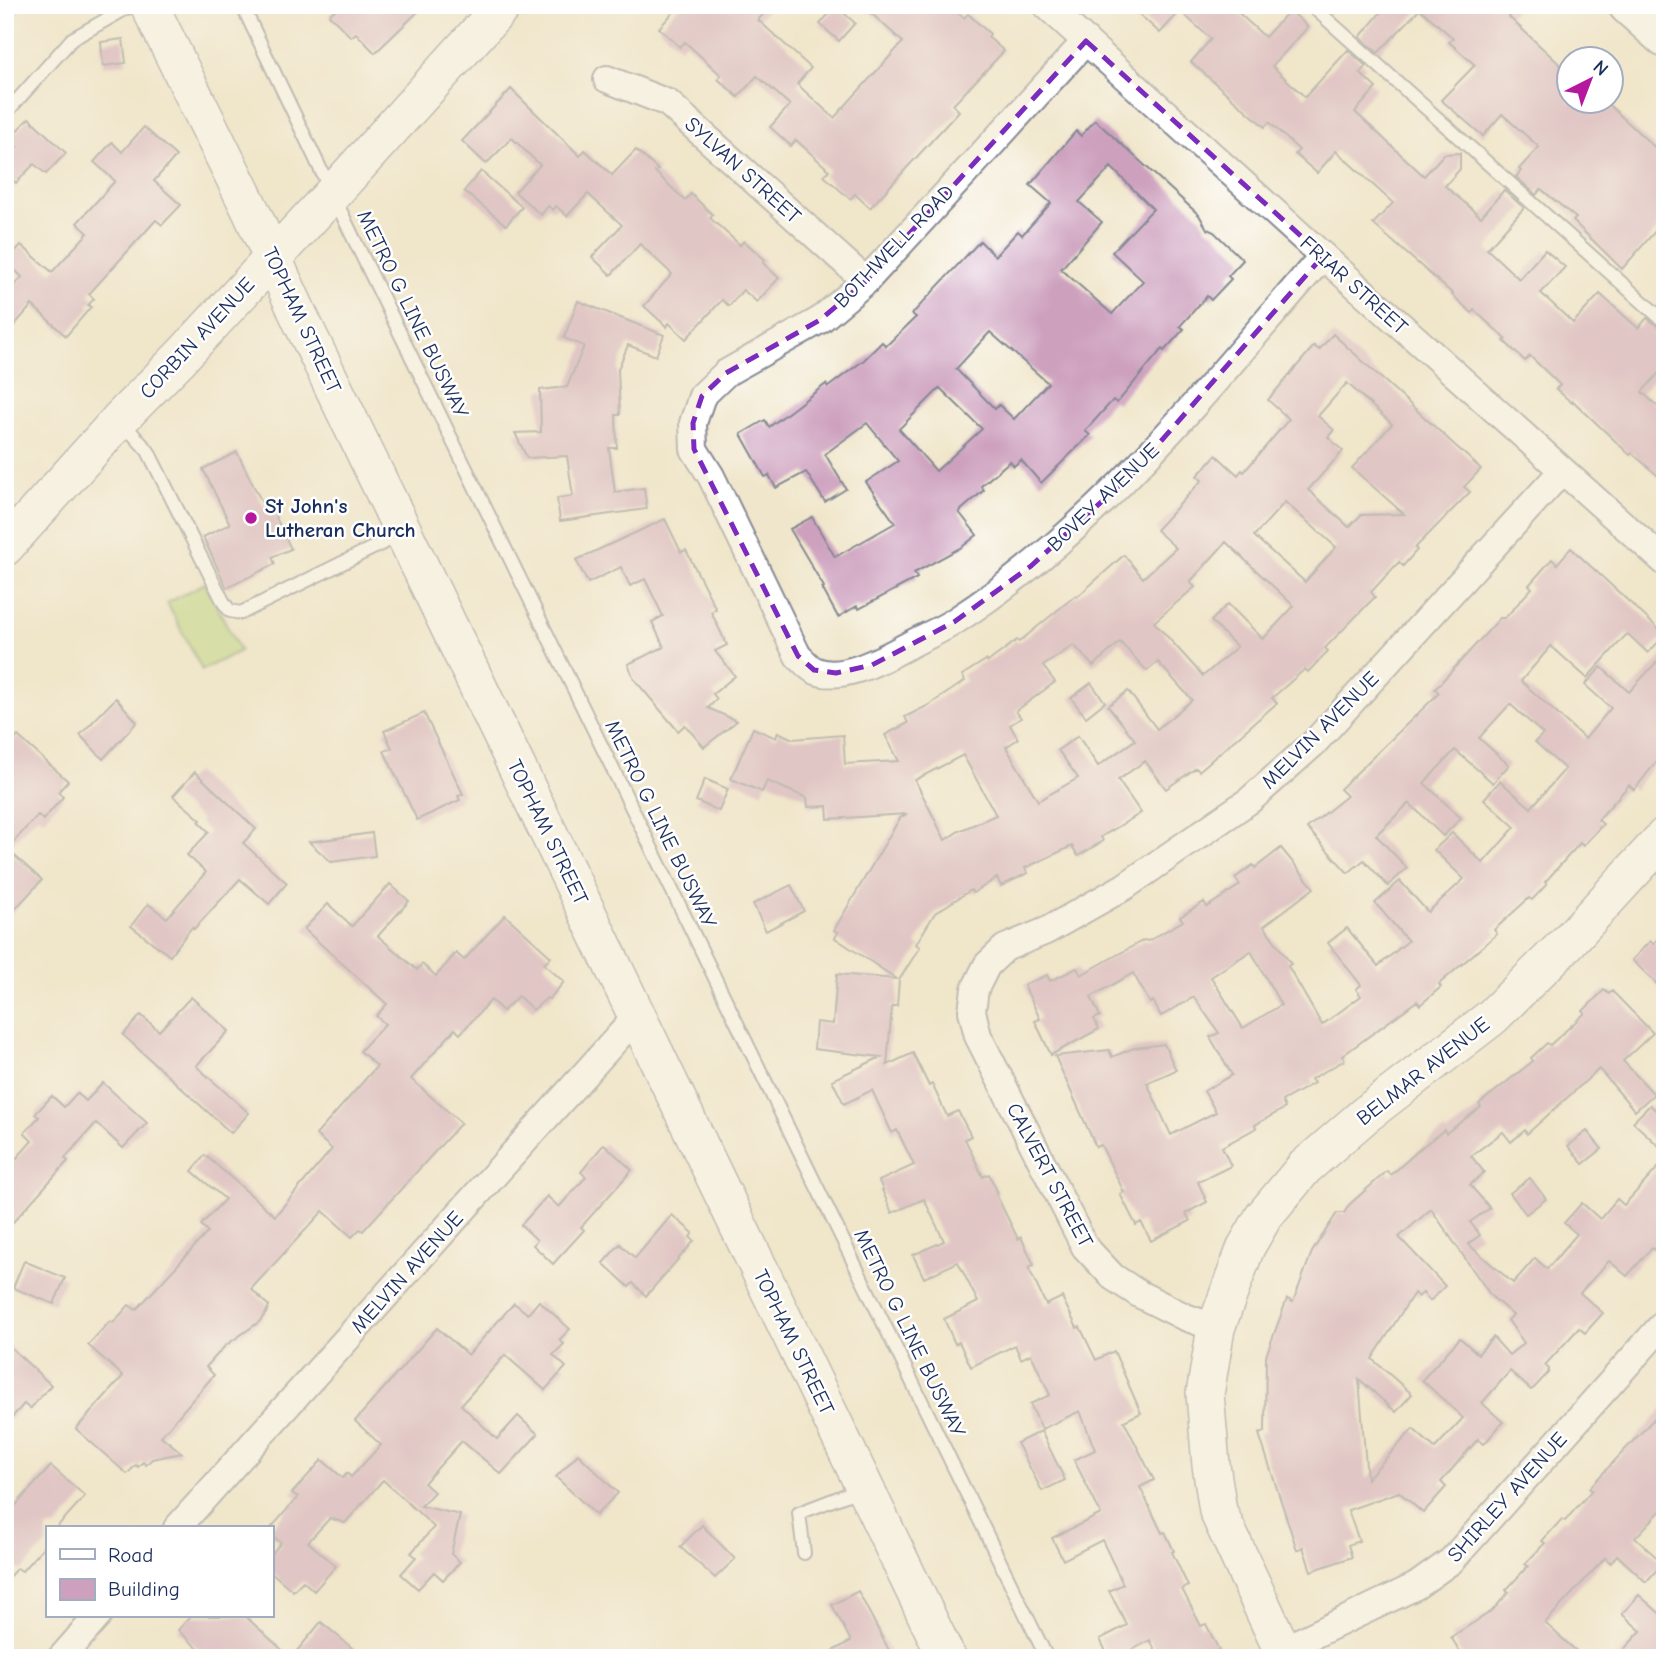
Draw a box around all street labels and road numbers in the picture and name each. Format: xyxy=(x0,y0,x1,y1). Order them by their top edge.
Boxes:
street label: SYLVAN STREET xyxy=(680,112,806,228)
street label: BOTHWELL ROAD xyxy=(829,179,959,313)
street label: METRO G LINE BUSWAY xyxy=(352,206,474,422)
street label: FRIAR STREET xyxy=(1295,231,1413,339)
street label: TOPHAM STREET xyxy=(258,243,346,397)
street label: CORBIN AVENUE xyxy=(135,272,259,404)
street label: BOVEY AVENUE xyxy=(1042,438,1164,556)
street label: MELVIN AVENUE xyxy=(1256,666,1384,794)
street label: METRO G LINE BUSWAY xyxy=(600,716,722,932)
street label: TOPHAM STREET xyxy=(502,756,594,908)
street label: BELMAR AVENUE xyxy=(1352,1012,1494,1130)
street label: CALVERT STREET xyxy=(1002,1099,1098,1251)
street label: MELVIN AVENUE xyxy=(346,1206,468,1338)
street label: METRO G LINE BUSWAY xyxy=(849,1225,971,1441)
street label: TOPHAM STREET xyxy=(748,1266,840,1418)
street label: SHIRLEY AVENUE xyxy=(1442,1427,1572,1567)

